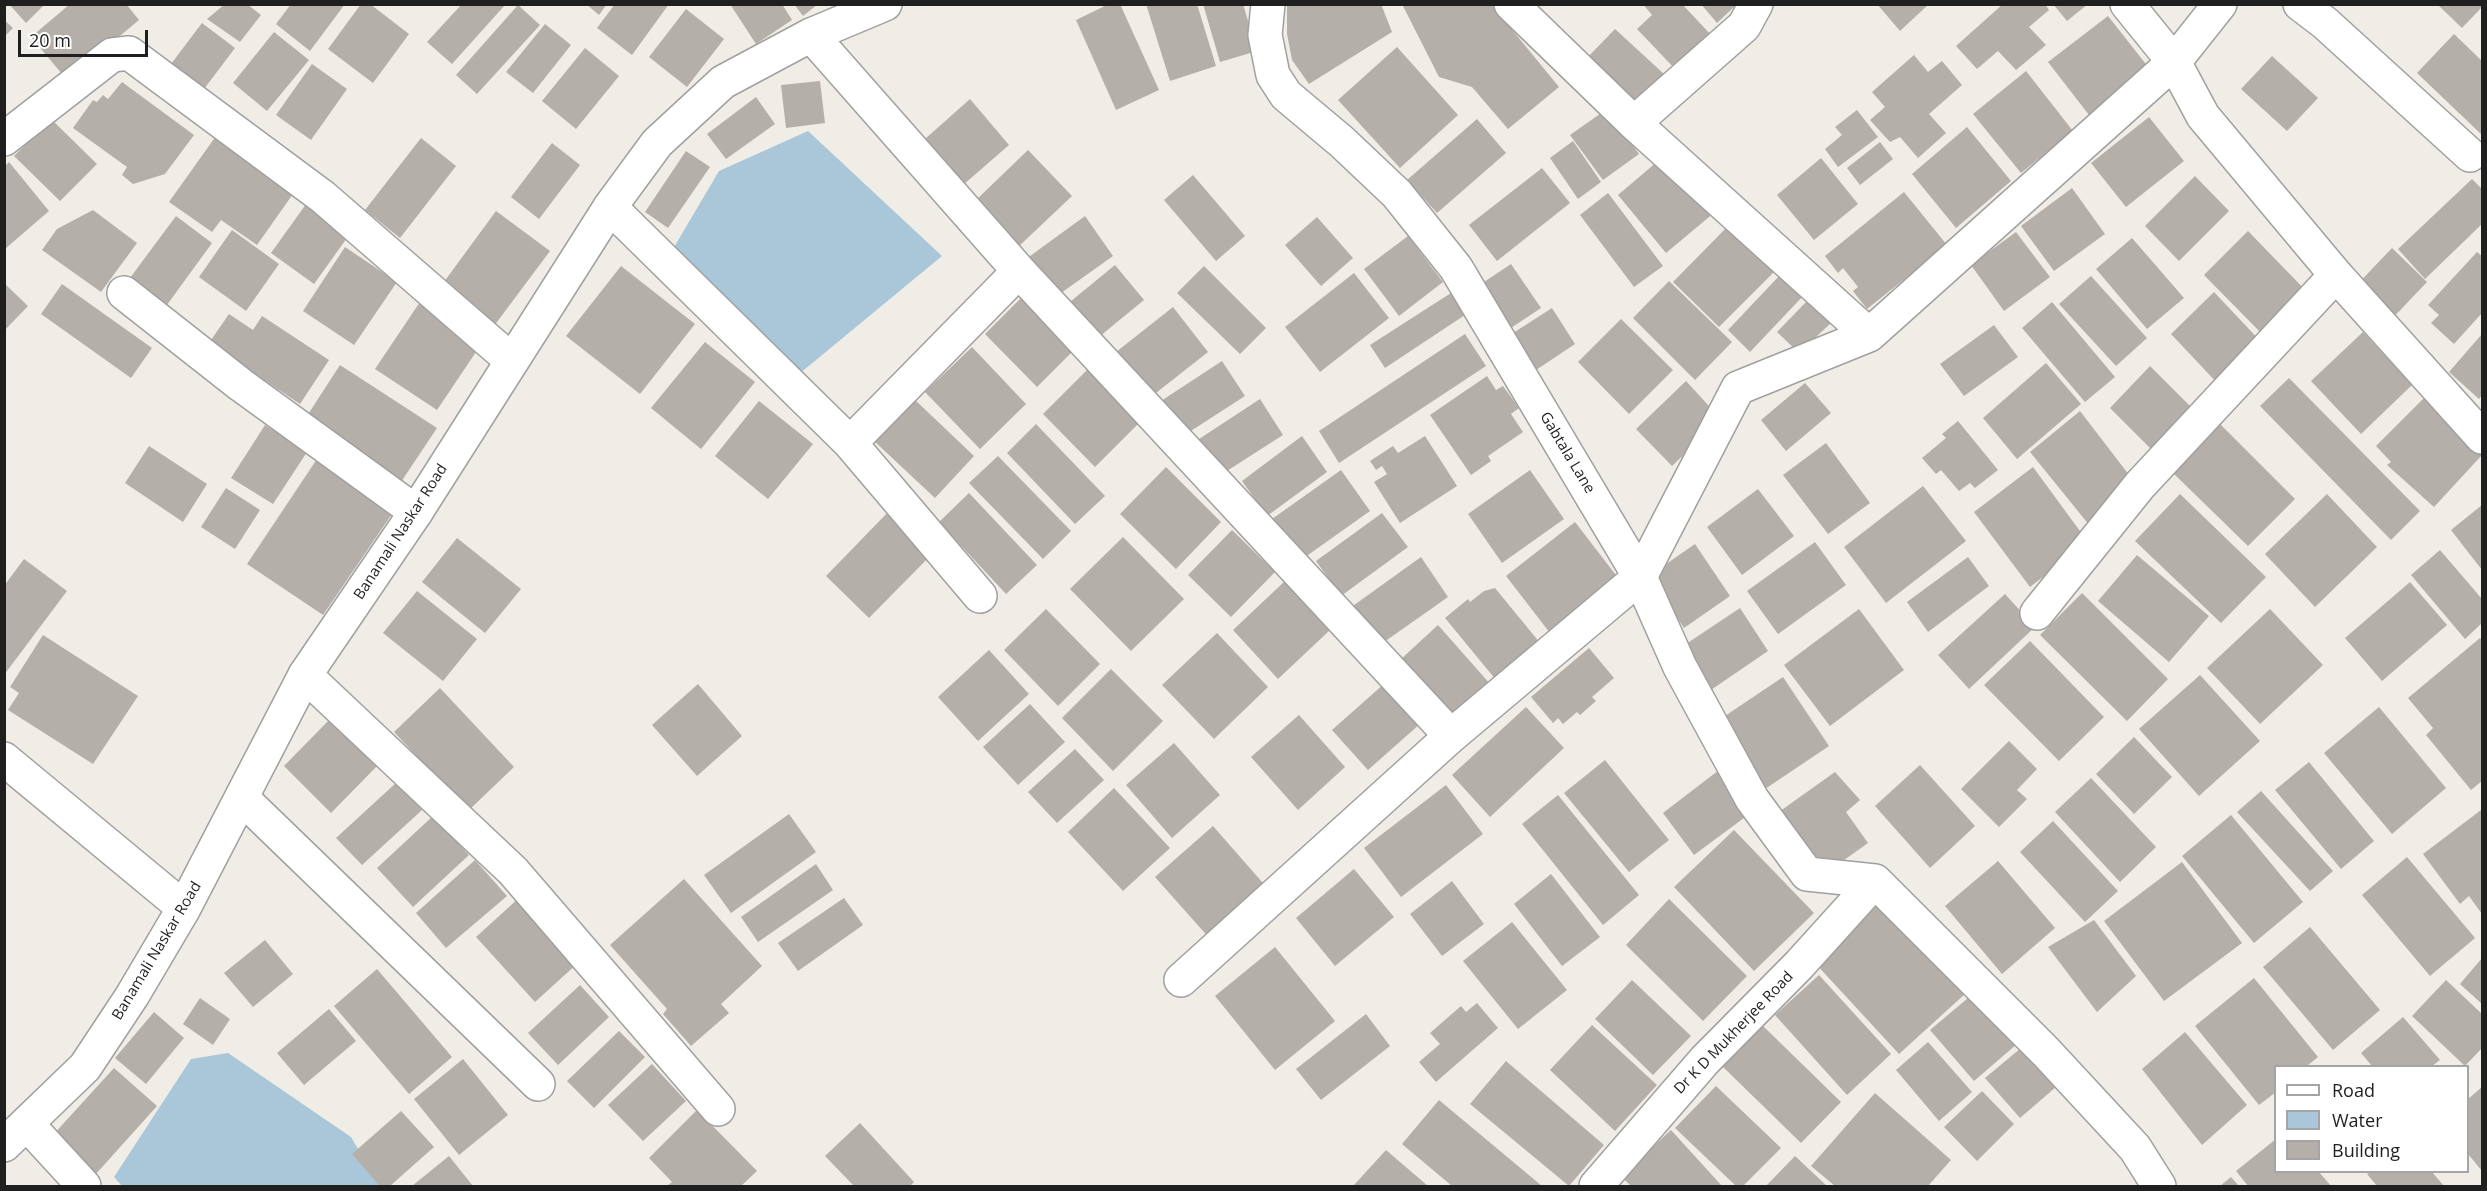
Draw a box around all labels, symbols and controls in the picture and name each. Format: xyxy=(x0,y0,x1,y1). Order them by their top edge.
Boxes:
scale bar xyxy=(21,18,152,56)
text: 20 m xyxy=(29,28,71,52)
street label: Gabtala Lane xyxy=(1536,409,1598,497)
street label: Banamali Naskar Road xyxy=(350,461,452,603)
street label: Banamali Naskar Road xyxy=(109,879,205,1023)
street label: Dr K D Mukherjee Road xyxy=(1671,968,1797,1098)
legend xyxy=(2274,1065,2469,1173)
text: Road xyxy=(2332,1078,2375,1102)
text: Water xyxy=(2332,1108,2383,1132)
text: Building xyxy=(2332,1138,2400,1162)

